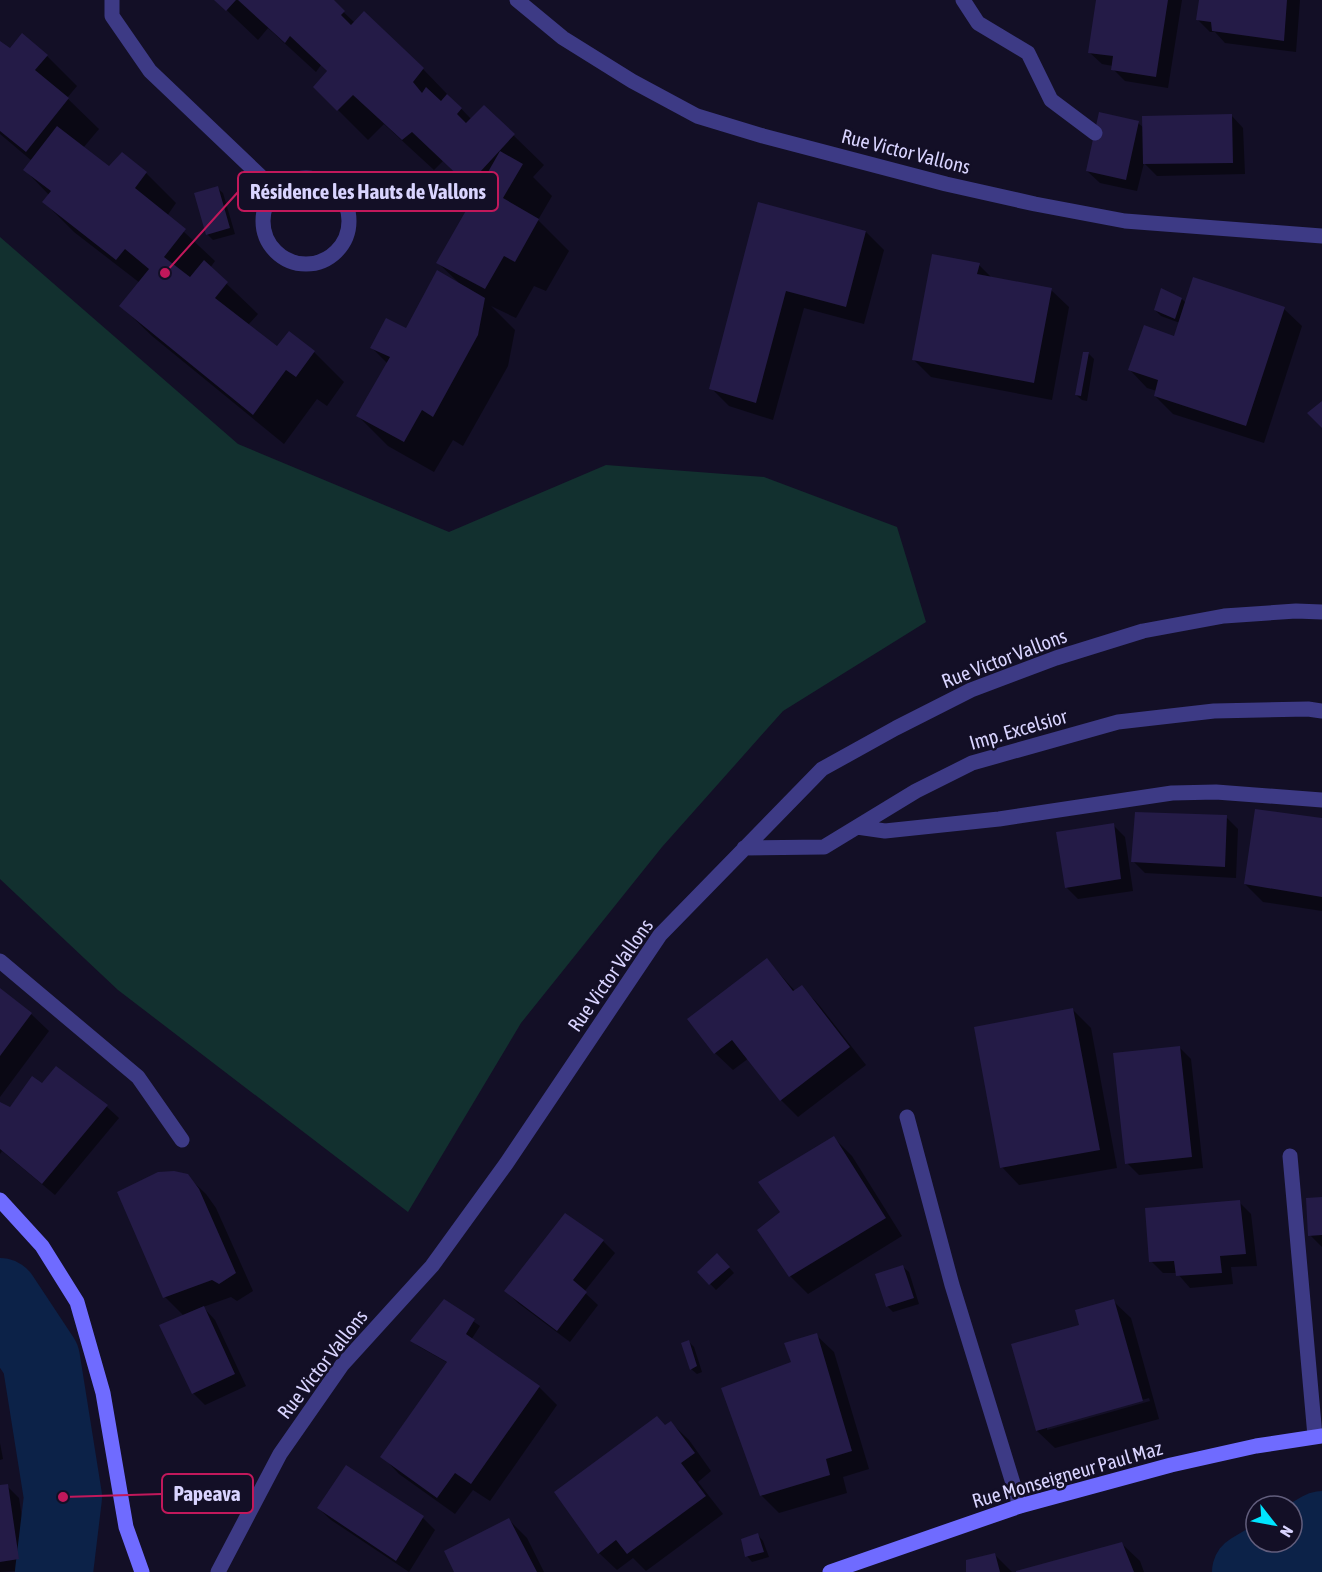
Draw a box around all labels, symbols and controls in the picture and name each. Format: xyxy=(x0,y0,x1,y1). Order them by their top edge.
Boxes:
street label: Rue Victor Vallons xyxy=(839,124,973,178)
callout: Résidence les Hauts de Vallons xyxy=(238,172,498,211)
text: Résidence les Hauts de Vallons xyxy=(250,179,487,203)
street label: Rue Victor Vallons xyxy=(938,624,1070,692)
street label: Imp. Excelsior xyxy=(967,704,1070,754)
street label: Rue Victor Vallons xyxy=(563,914,657,1036)
street label: Rue Victor Vallons xyxy=(272,1305,372,1423)
street label: Rue Monseigneur Paul Maz xyxy=(969,1436,1165,1512)
callout: Papeava xyxy=(162,1474,253,1513)
text: Papeava xyxy=(173,1481,241,1505)
north arrow xyxy=(1244,1494,1304,1554)
text: N xyxy=(1277,1523,1297,1540)

